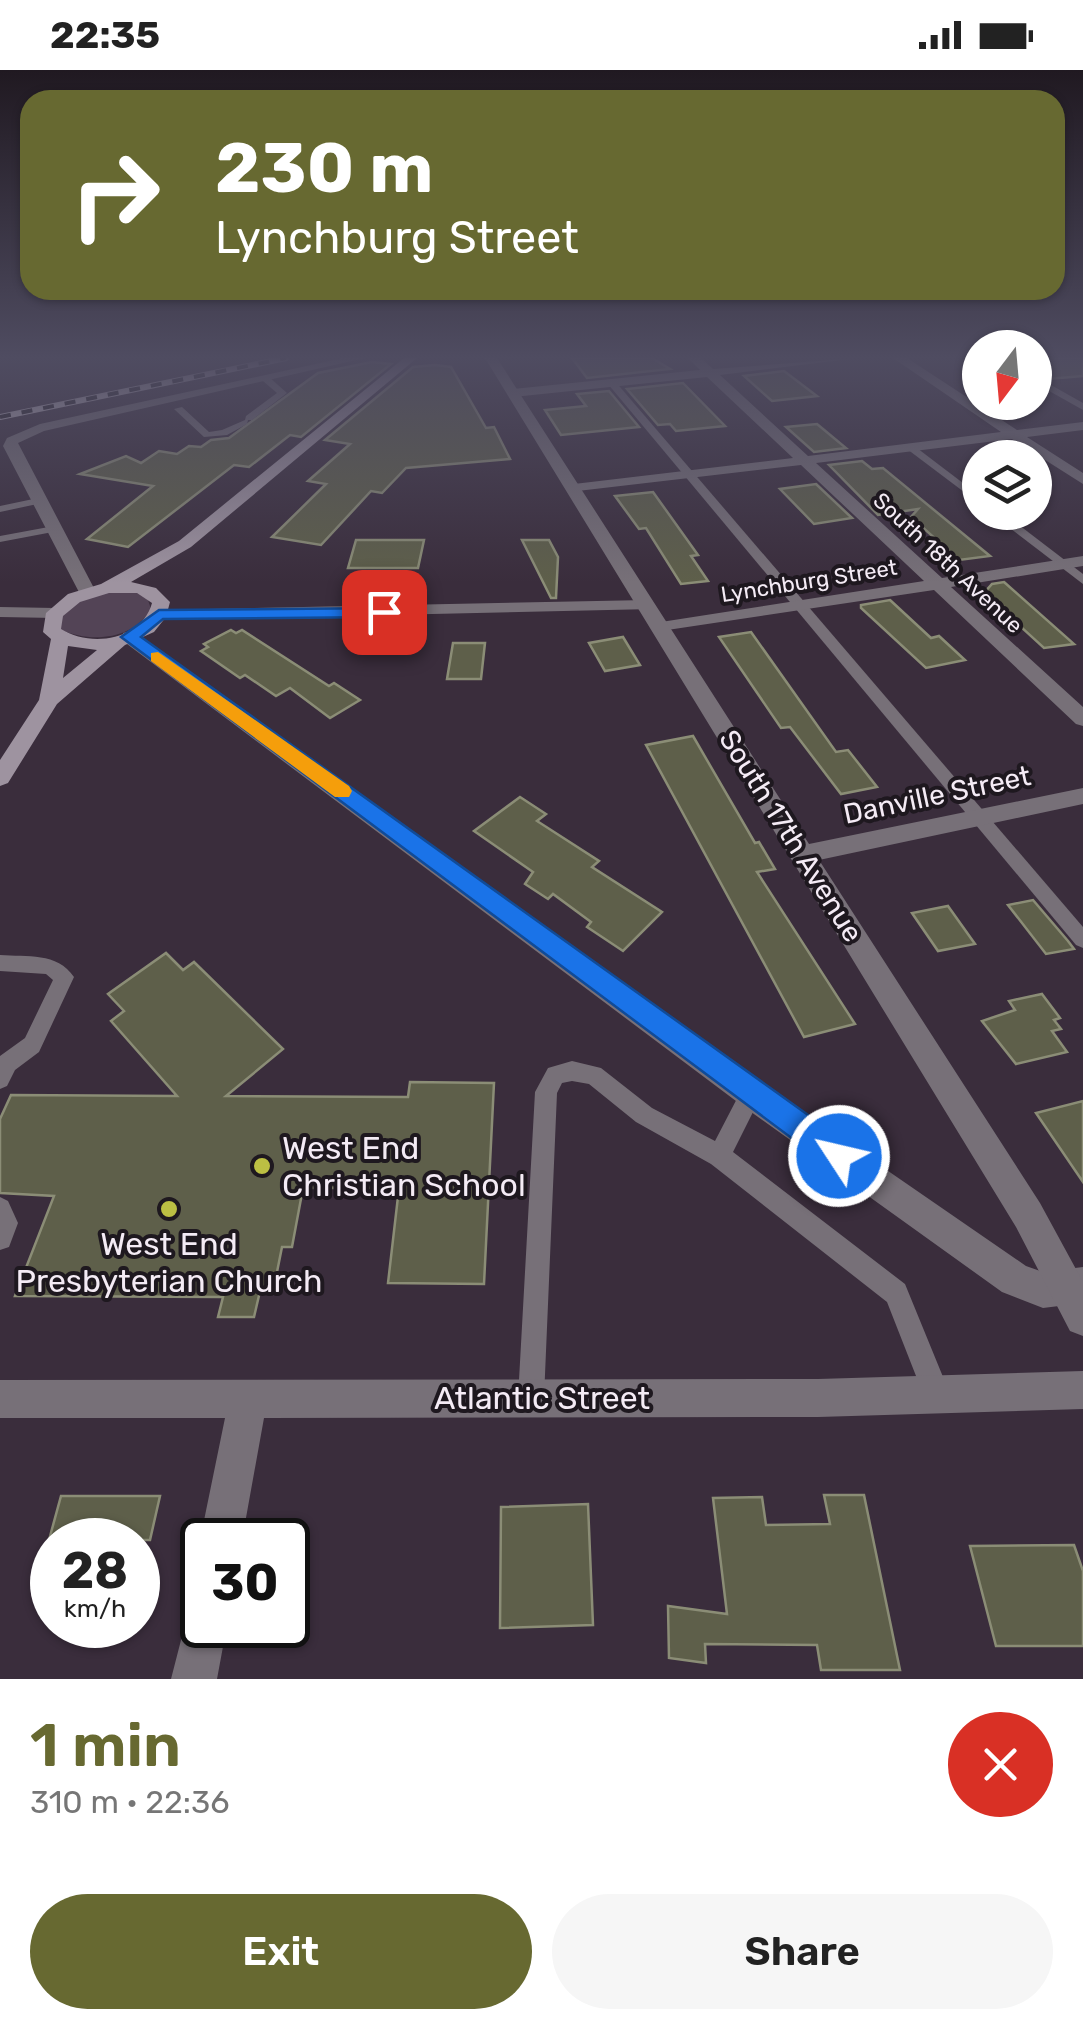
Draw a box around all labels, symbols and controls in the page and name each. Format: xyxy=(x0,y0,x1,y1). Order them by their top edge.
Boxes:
text: 22:35 xyxy=(50,12,160,58)
text: 230 m xyxy=(215,127,433,210)
icon: right xyxy=(50,130,180,260)
text: Lynchburg Street xyxy=(215,211,579,264)
north arrow xyxy=(962,330,1052,420)
map controls xyxy=(962,330,1052,530)
button: layers xyxy=(962,440,1052,530)
street label: South 18th Avenue xyxy=(868,487,1028,639)
street label: Lynchburg Street xyxy=(719,554,899,608)
pin xyxy=(342,570,427,655)
icon: arrive xyxy=(357,585,412,640)
street label: South 17th Avenue xyxy=(712,724,870,948)
street label: Danville Street xyxy=(840,759,1034,831)
position arrow xyxy=(787,1104,891,1208)
place label: West End Christian School xyxy=(282,1129,526,1204)
marker: West End Christian School xyxy=(251,1155,273,1177)
marker: West End Presbyterian Church xyxy=(158,1198,180,1220)
place label: West End Presbyterian Church xyxy=(15,1225,323,1300)
street label: Atlantic Street xyxy=(434,1379,650,1417)
speed limit sign: 30 xyxy=(180,1518,310,1648)
text: 28 xyxy=(62,1541,128,1601)
text: km/h xyxy=(64,1594,126,1623)
text: 1 min xyxy=(30,1710,181,1781)
button: close xyxy=(948,1712,1053,1817)
text: 310 m · 22:36 xyxy=(30,1783,230,1821)
button: Exit xyxy=(30,1894,532,2009)
button: Share xyxy=(552,1894,1053,2009)

